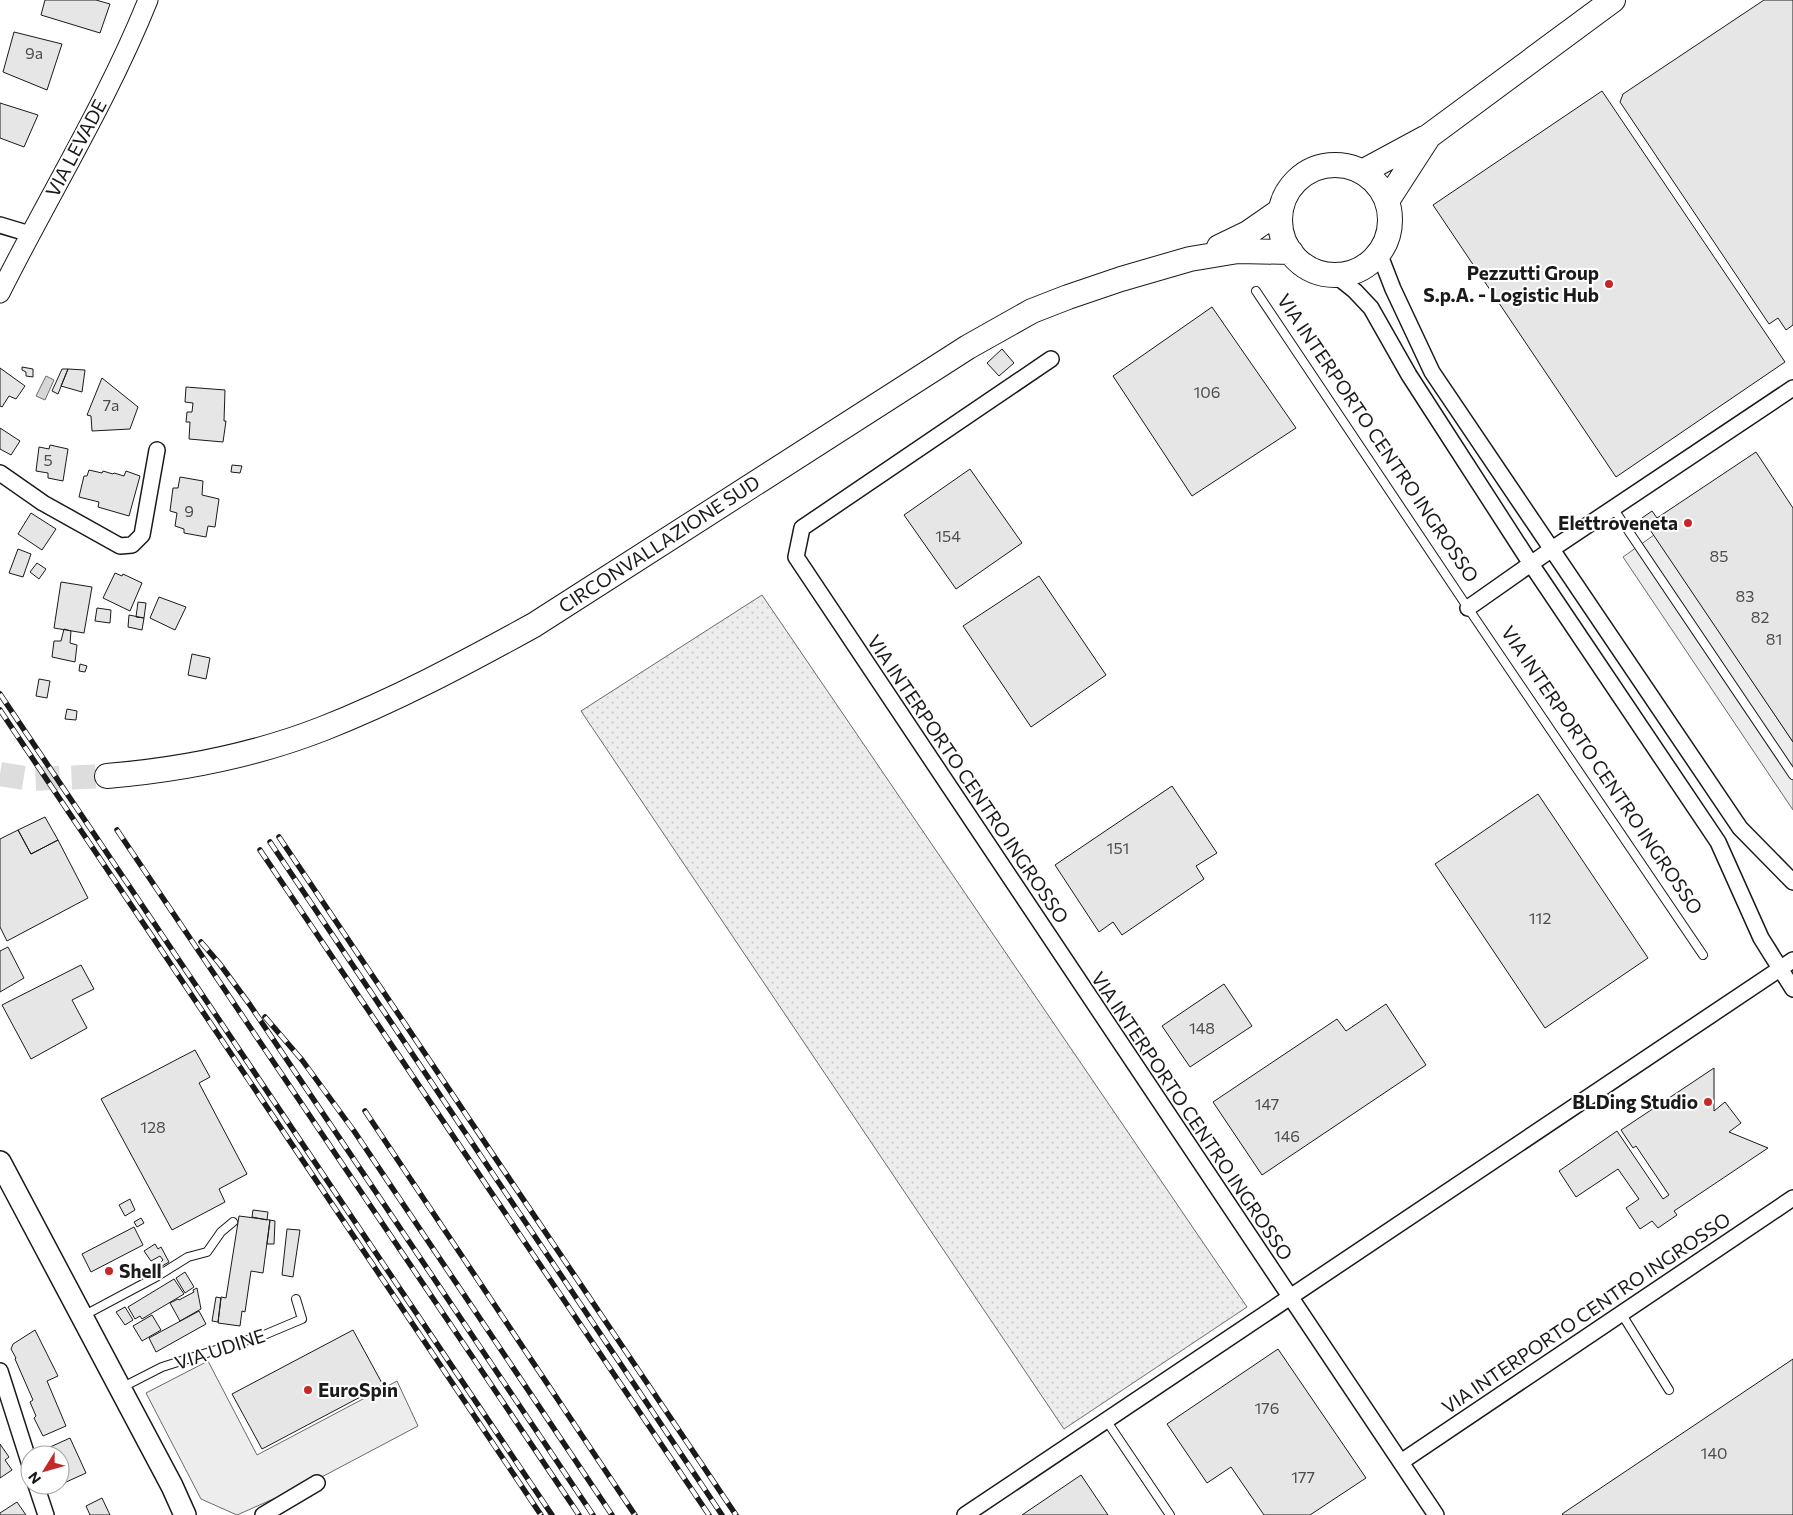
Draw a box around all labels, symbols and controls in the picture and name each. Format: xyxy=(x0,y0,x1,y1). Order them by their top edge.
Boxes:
house number: 9a xyxy=(25,43,43,62)
street label: VIA LEVADE xyxy=(40,95,111,201)
place label: Pezzutti Group S.p.A. - Logistic Hub xyxy=(1423,261,1599,306)
marker: Pezzutti Group S.p.A. - Logistic Hub xyxy=(1603,278,1615,290)
street label: VIA INTERPORTO CENTRO INGROSSO xyxy=(1273,289,1484,586)
house number: 106 xyxy=(1194,382,1221,401)
house number: 7a xyxy=(103,395,119,414)
house number: 5 xyxy=(43,450,53,469)
street label: CIRCONVALLAZIONE SUD xyxy=(554,470,764,617)
house number: 9 xyxy=(184,501,194,520)
place label: Elettroveneta xyxy=(1558,511,1678,534)
marker: Elettroveneta xyxy=(1682,517,1694,529)
house number: 154 xyxy=(935,526,961,545)
house number: 85 xyxy=(1710,546,1728,565)
house number: 83 xyxy=(1736,586,1754,605)
house number: 82 xyxy=(1751,607,1769,626)
street label: VIA INTERPORTO CENTRO INGROSSO xyxy=(1497,621,1708,918)
house number: 81 xyxy=(1766,629,1782,648)
street label: VIA INTERPORTO CENTRO INGROSSO xyxy=(863,630,1074,927)
house number: 151 xyxy=(1107,838,1129,857)
house number: 112 xyxy=(1529,908,1551,927)
street label: VIA INTERPORTO CENTRO INGROSSO xyxy=(1087,967,1298,1264)
house number: 148 xyxy=(1189,1018,1215,1037)
place label: BLDing Studio xyxy=(1572,1090,1698,1113)
house number: 147 xyxy=(1255,1094,1279,1113)
marker: BLDing Studio xyxy=(1702,1096,1714,1108)
house number: 128 xyxy=(140,1117,166,1136)
house number: 146 xyxy=(1274,1126,1300,1145)
street label: VIA INTERPORTO CENTRO INGROSSO xyxy=(1437,1207,1734,1418)
place label: Shell xyxy=(119,1259,162,1282)
marker: Shell xyxy=(103,1265,115,1277)
street label: VIA UDINE xyxy=(172,1323,268,1374)
place label: EuroSpin xyxy=(318,1378,398,1401)
marker: EuroSpin xyxy=(302,1384,314,1396)
house number: 176 xyxy=(1255,1398,1279,1417)
house number: 140 xyxy=(1701,1443,1727,1462)
north arrow xyxy=(20,1445,70,1495)
house number: 177 xyxy=(1291,1467,1315,1486)
text: N xyxy=(24,1469,44,1487)

